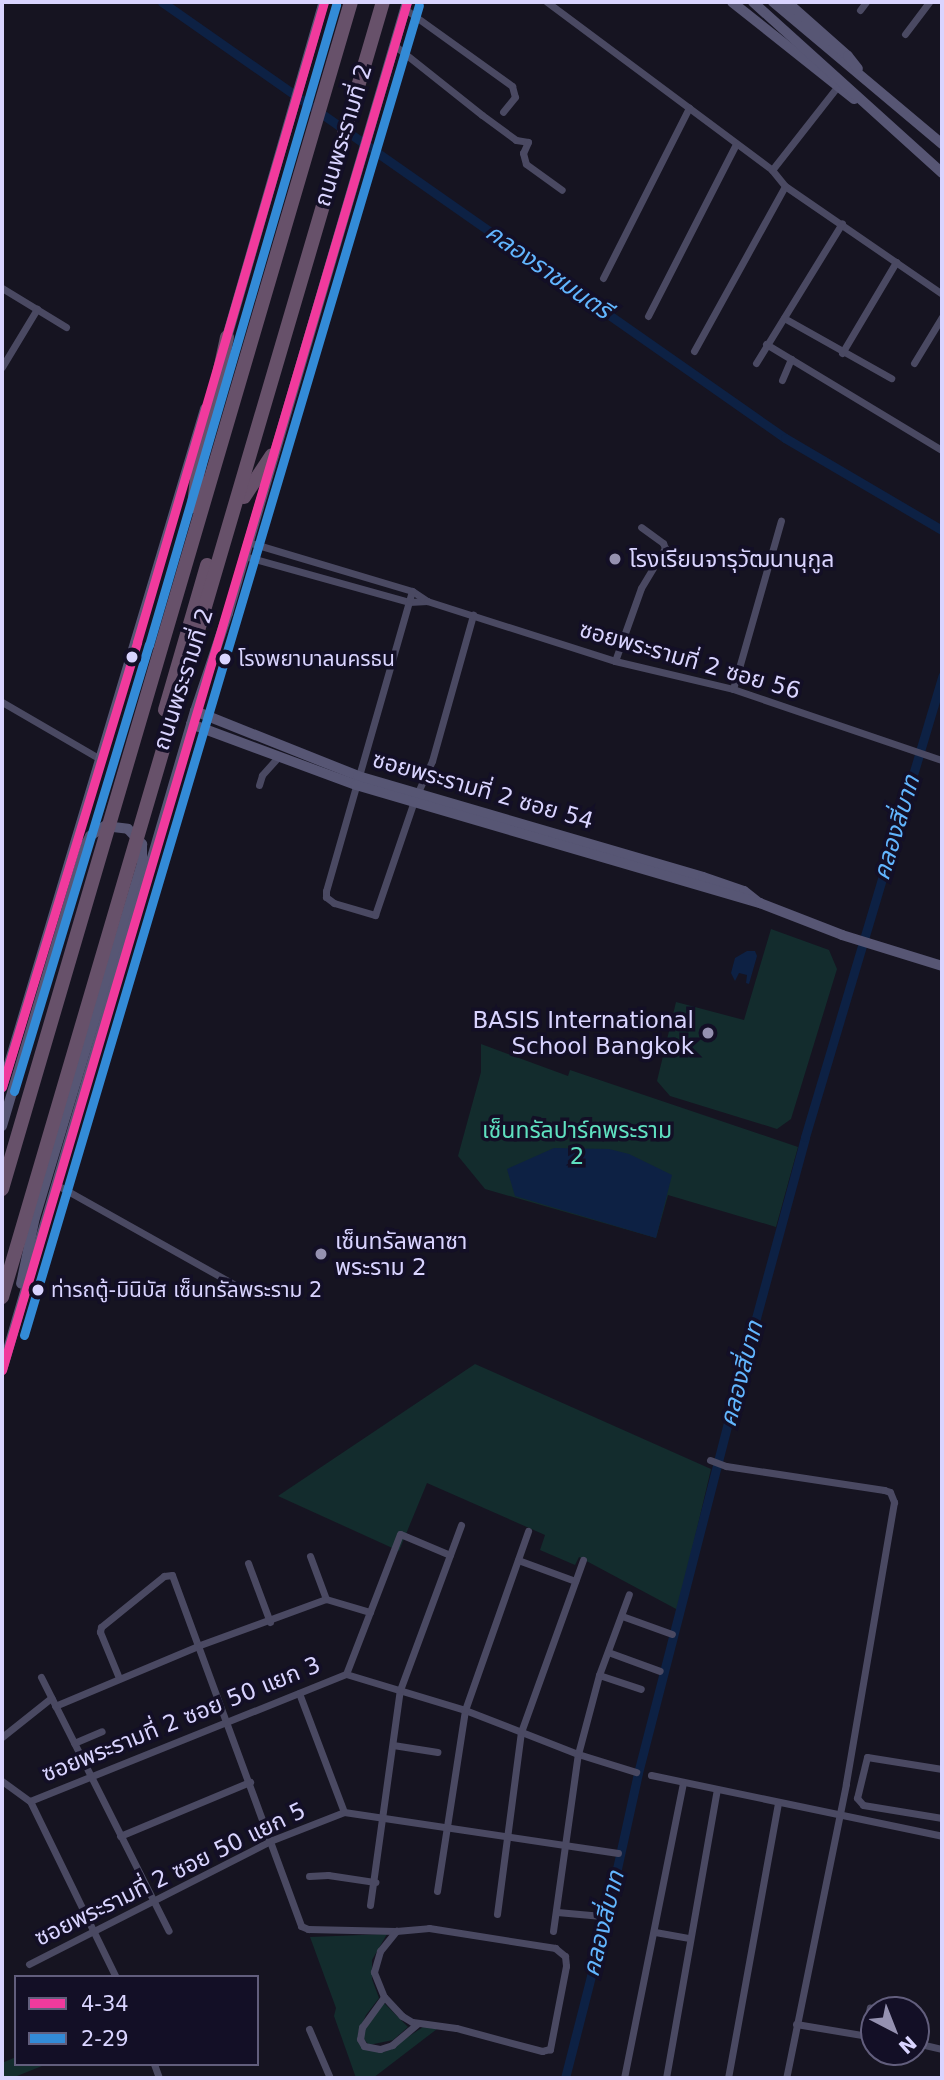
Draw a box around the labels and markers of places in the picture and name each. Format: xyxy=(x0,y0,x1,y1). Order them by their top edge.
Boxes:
place label: โรงเรียนจารุวัฒนานุกูล xyxy=(629,545,834,573)
marker: โรงเรียนจารุวัฒนานุกูล xyxy=(607,551,623,567)
place label: โรงพยาบาลนครธน xyxy=(238,646,395,672)
unlabelled marker xyxy=(125,650,139,664)
marker: โรงพยาบาลนครธน xyxy=(218,652,232,666)
place label: BASIS International School Bangkok xyxy=(472,1006,694,1060)
marker: BASIS International School Bangkok xyxy=(700,1025,716,1041)
place label: เซ็นทรัลพลาซา พระราม 2 xyxy=(335,1227,467,1281)
marker: เซ็นทรัลพลาซา พระราม 2 xyxy=(313,1246,329,1262)
place label: ท่ารถตู้-มินิบัส เซ็นทรัลพระราม 2 xyxy=(51,1277,322,1303)
marker: ท่ารถตู้-มินิบัส เซ็นทรัลพระราม 2 xyxy=(31,1283,45,1297)

